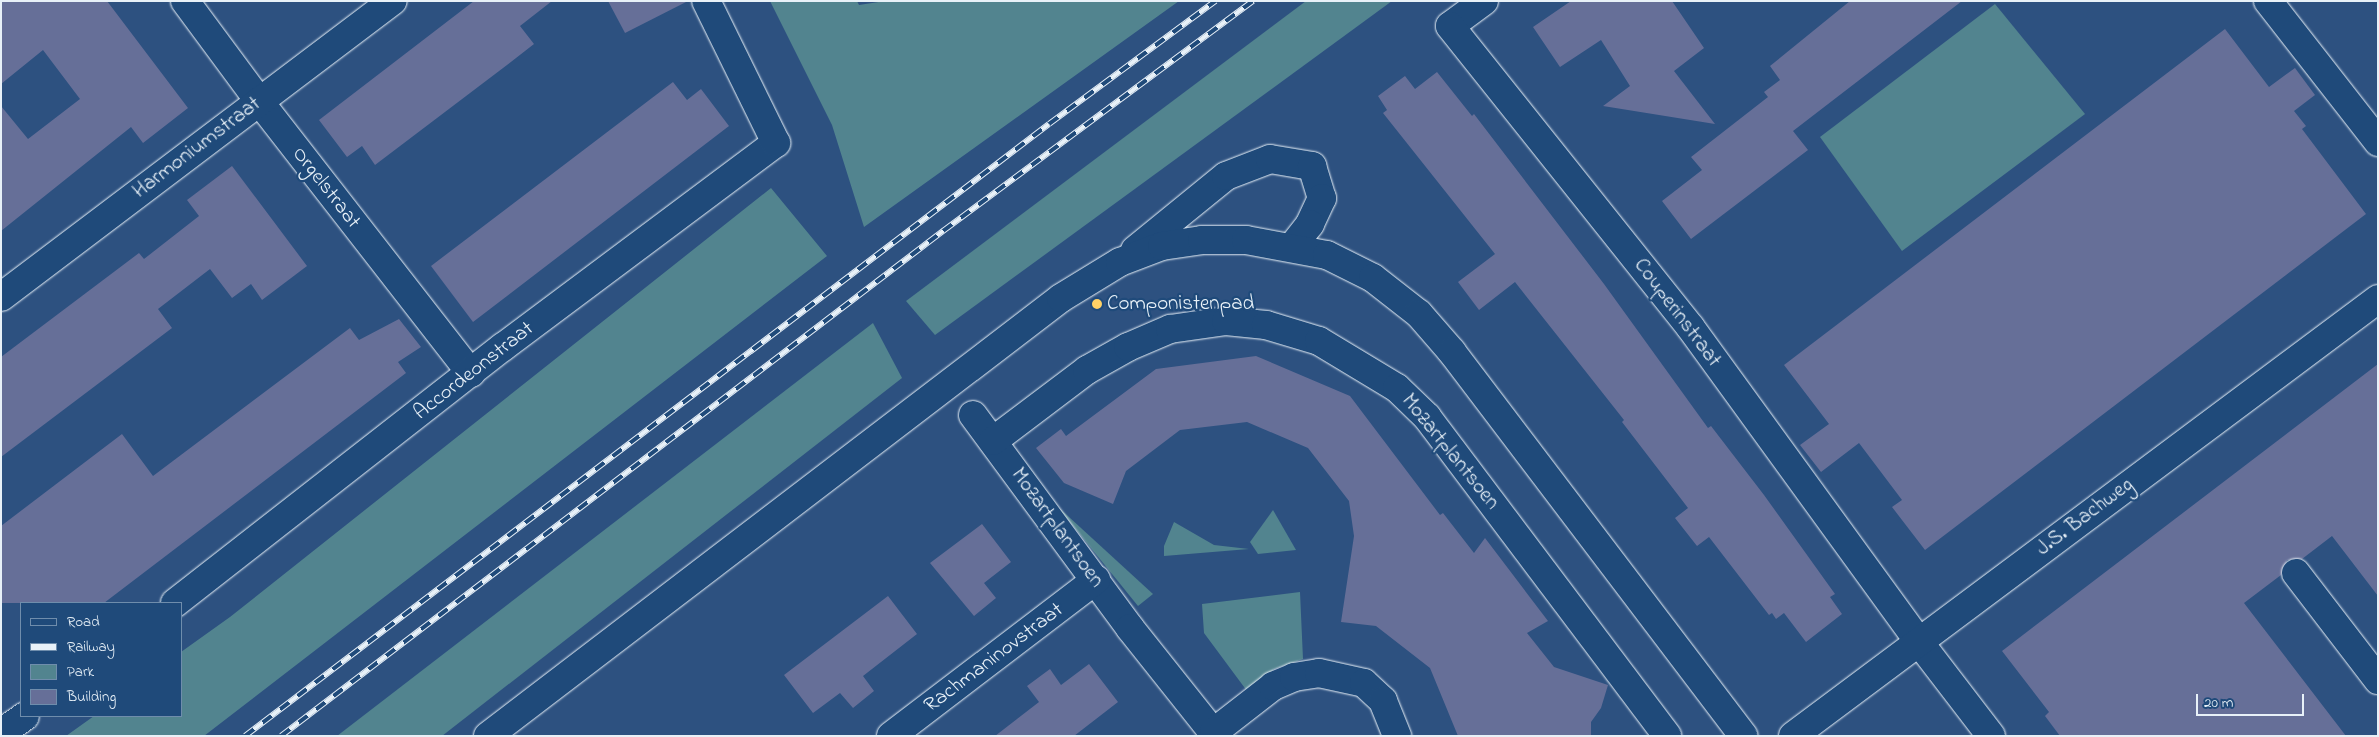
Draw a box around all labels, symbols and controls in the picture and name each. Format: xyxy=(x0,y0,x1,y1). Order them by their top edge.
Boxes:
street label: Harmoniumstraat xyxy=(128,92,266,204)
street label: Orgelstraat xyxy=(286,142,366,234)
street label: Couperinstraat xyxy=(1628,254,1726,372)
place label: Componistenpad xyxy=(1107,291,1254,317)
marker: Componistenpad xyxy=(1091,298,1103,310)
street label: Accordeonstraat xyxy=(409,316,539,426)
street label: Mozartplantsoen xyxy=(1396,389,1504,515)
street label: Mozartplantsoen xyxy=(1005,463,1109,593)
street label: J.S. Bachweg xyxy=(2032,472,2138,562)
street label: Rachmaninovstraat xyxy=(920,598,1068,718)
legend xyxy=(20,602,182,717)
text: Road xyxy=(67,611,100,633)
text: Railway xyxy=(67,636,115,658)
text: Park xyxy=(67,661,94,683)
scale bar xyxy=(2199,684,2306,716)
text: Building xyxy=(67,686,116,708)
text: 20 m xyxy=(2204,692,2233,714)

